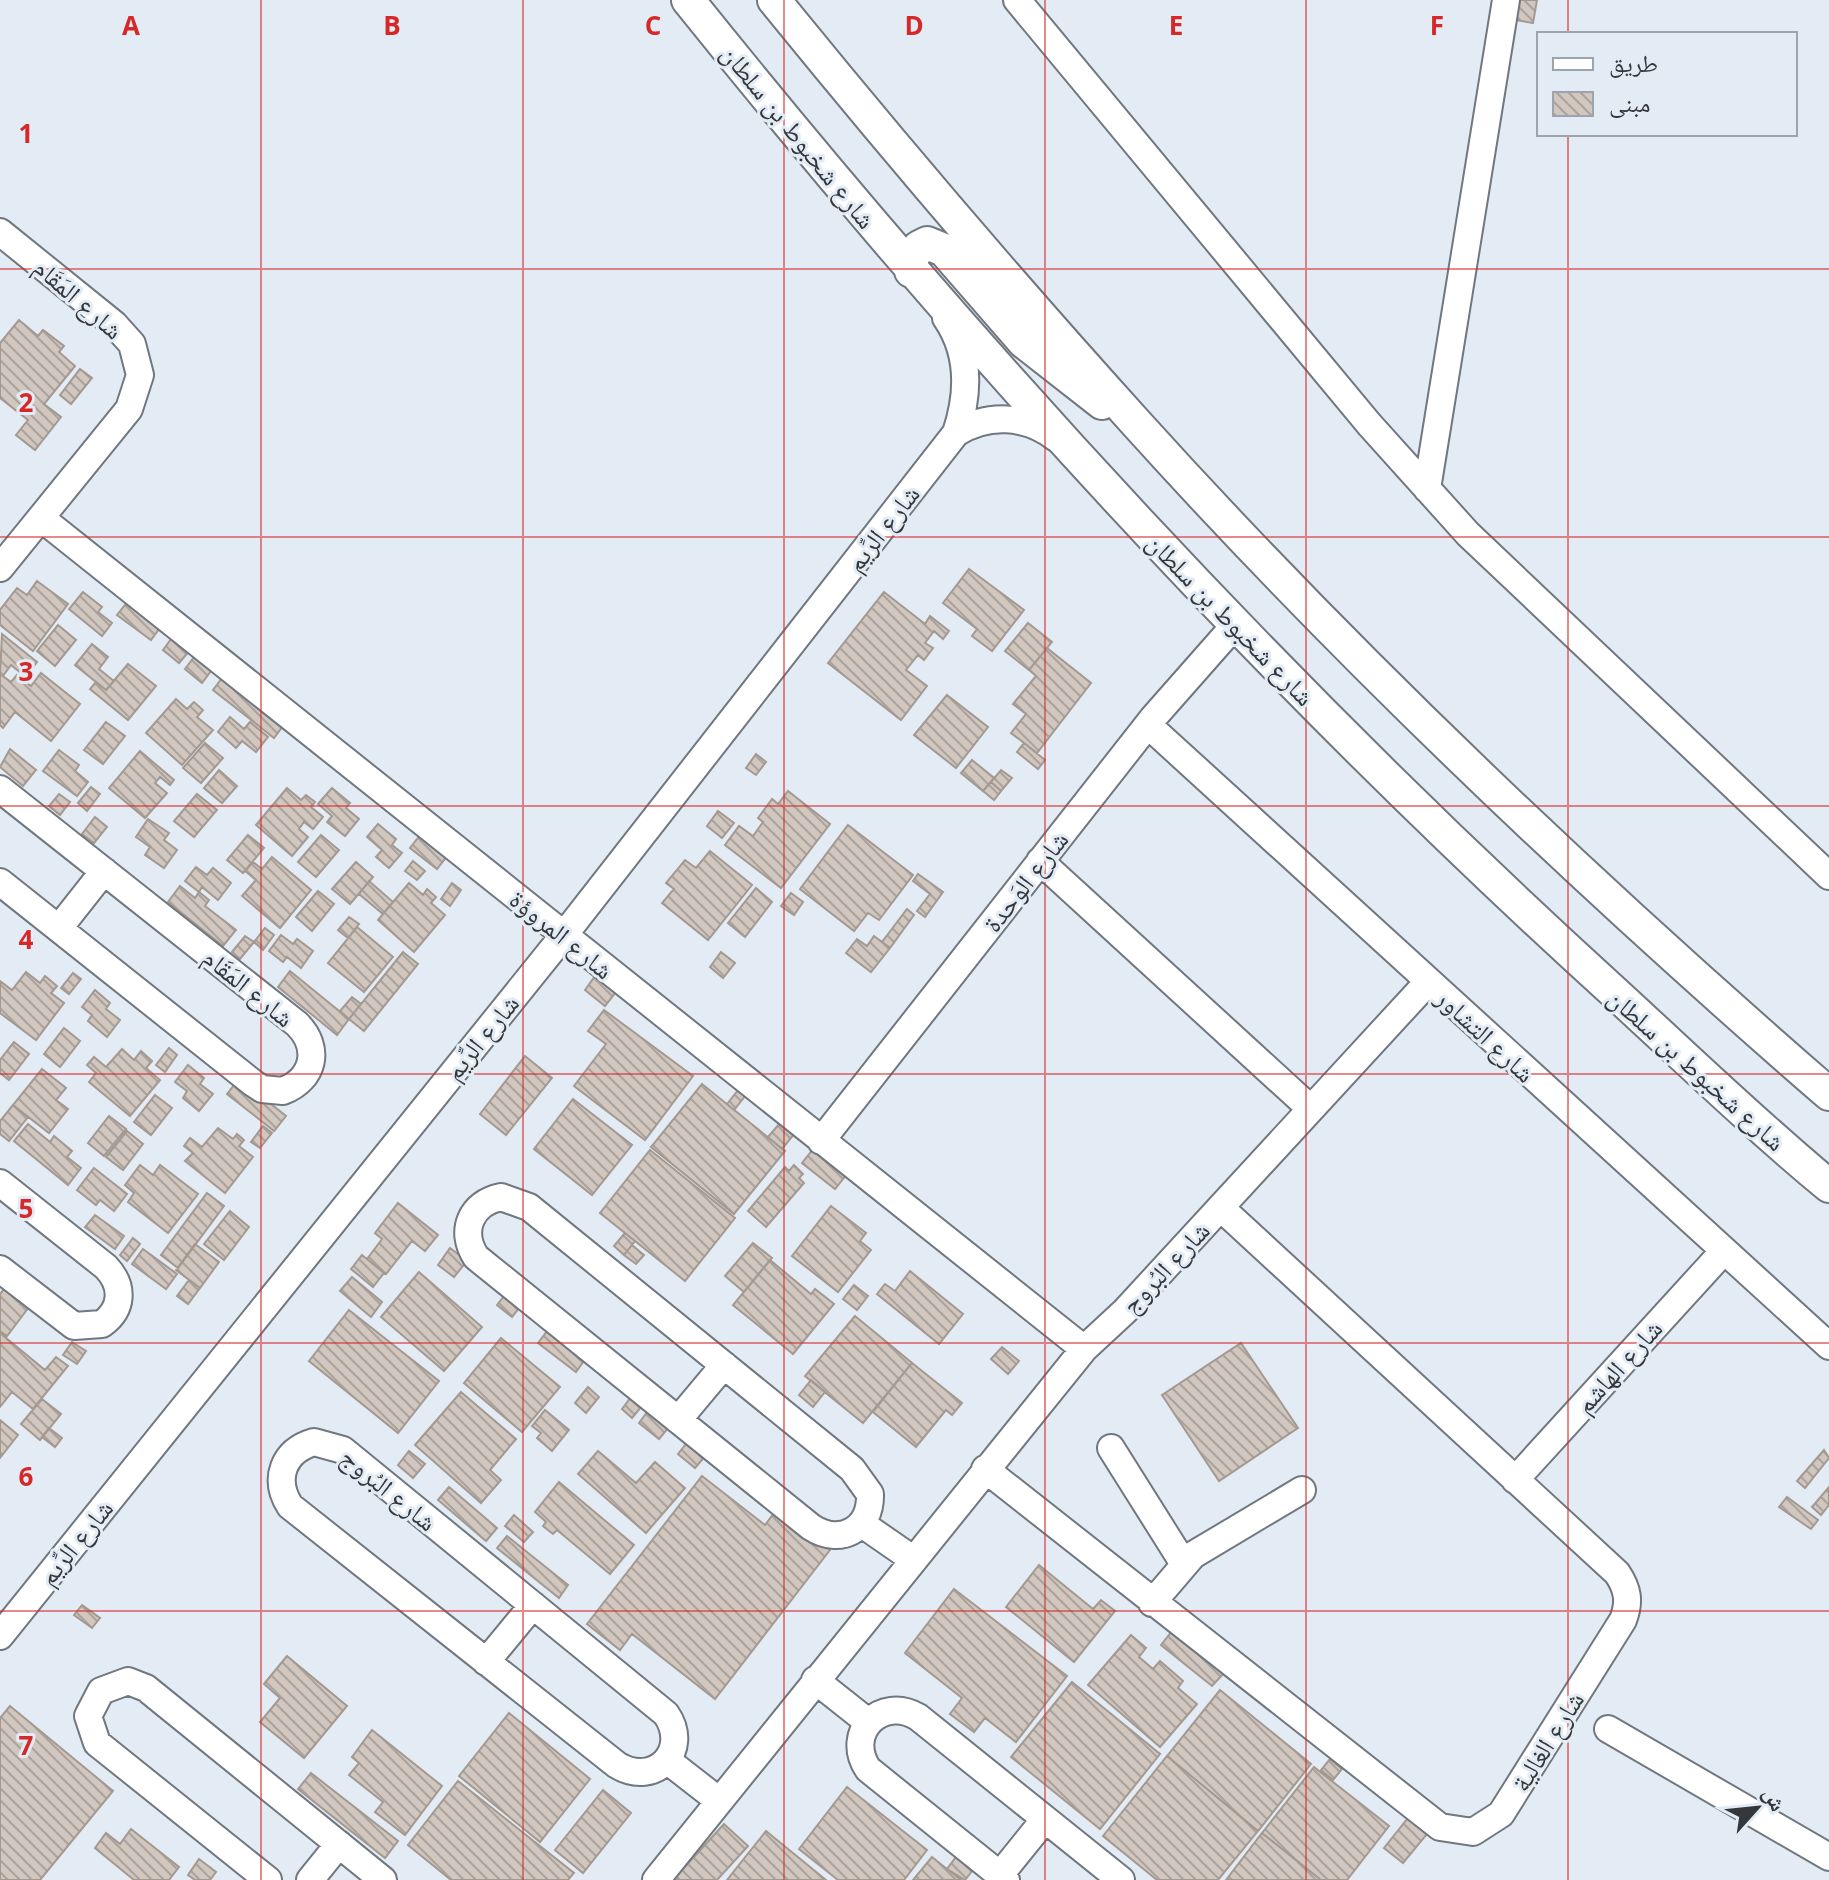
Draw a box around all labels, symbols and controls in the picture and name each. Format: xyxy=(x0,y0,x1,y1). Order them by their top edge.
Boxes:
text: A xyxy=(122,7,140,43)
text: B xyxy=(383,7,401,43)
text: C xyxy=(645,7,661,43)
text: D xyxy=(904,7,924,43)
text: E xyxy=(1169,7,1183,43)
text: F xyxy=(1430,7,1444,43)
legend xyxy=(1537,32,1797,136)
street label: شارع شخبوط بن سلطان xyxy=(713,36,885,236)
text: طريق xyxy=(1609,46,1658,79)
text: مبنى xyxy=(1609,86,1650,119)
text: 1 xyxy=(19,115,33,151)
street label: شارع المَقَام xyxy=(26,249,132,348)
text: 2 xyxy=(19,384,34,420)
street label: شارع الرِّيم xyxy=(837,477,927,579)
street label: شارع شخبوط بن سلطان xyxy=(1139,525,1323,713)
text: 3 xyxy=(19,653,33,689)
street label: شارع الوَحدة xyxy=(974,823,1076,939)
street label: شارع المروؤة xyxy=(502,881,622,987)
text: 4 xyxy=(19,921,34,957)
street label: شارع المَقَام xyxy=(195,939,302,1036)
street label: شارع التشاور xyxy=(1428,979,1543,1090)
street label: شارع شخبوط بن سلطان xyxy=(1600,979,1794,1159)
street label: شارع الرِّيم xyxy=(435,986,527,1088)
text: 5 xyxy=(19,1190,33,1226)
street label: شارع البُروج xyxy=(1113,1213,1217,1321)
street label: شارع الهاشم xyxy=(1566,1311,1670,1421)
street label: شارع البُروج xyxy=(333,1439,445,1539)
text: 6 xyxy=(19,1458,34,1494)
street label: شارع الرِّيم xyxy=(29,1491,121,1593)
street label: شارع الغالية xyxy=(1502,1684,1592,1798)
text: 7 xyxy=(19,1727,34,1763)
north arrow xyxy=(1717,1768,1797,1848)
text: ش xyxy=(1757,1781,1794,1816)

